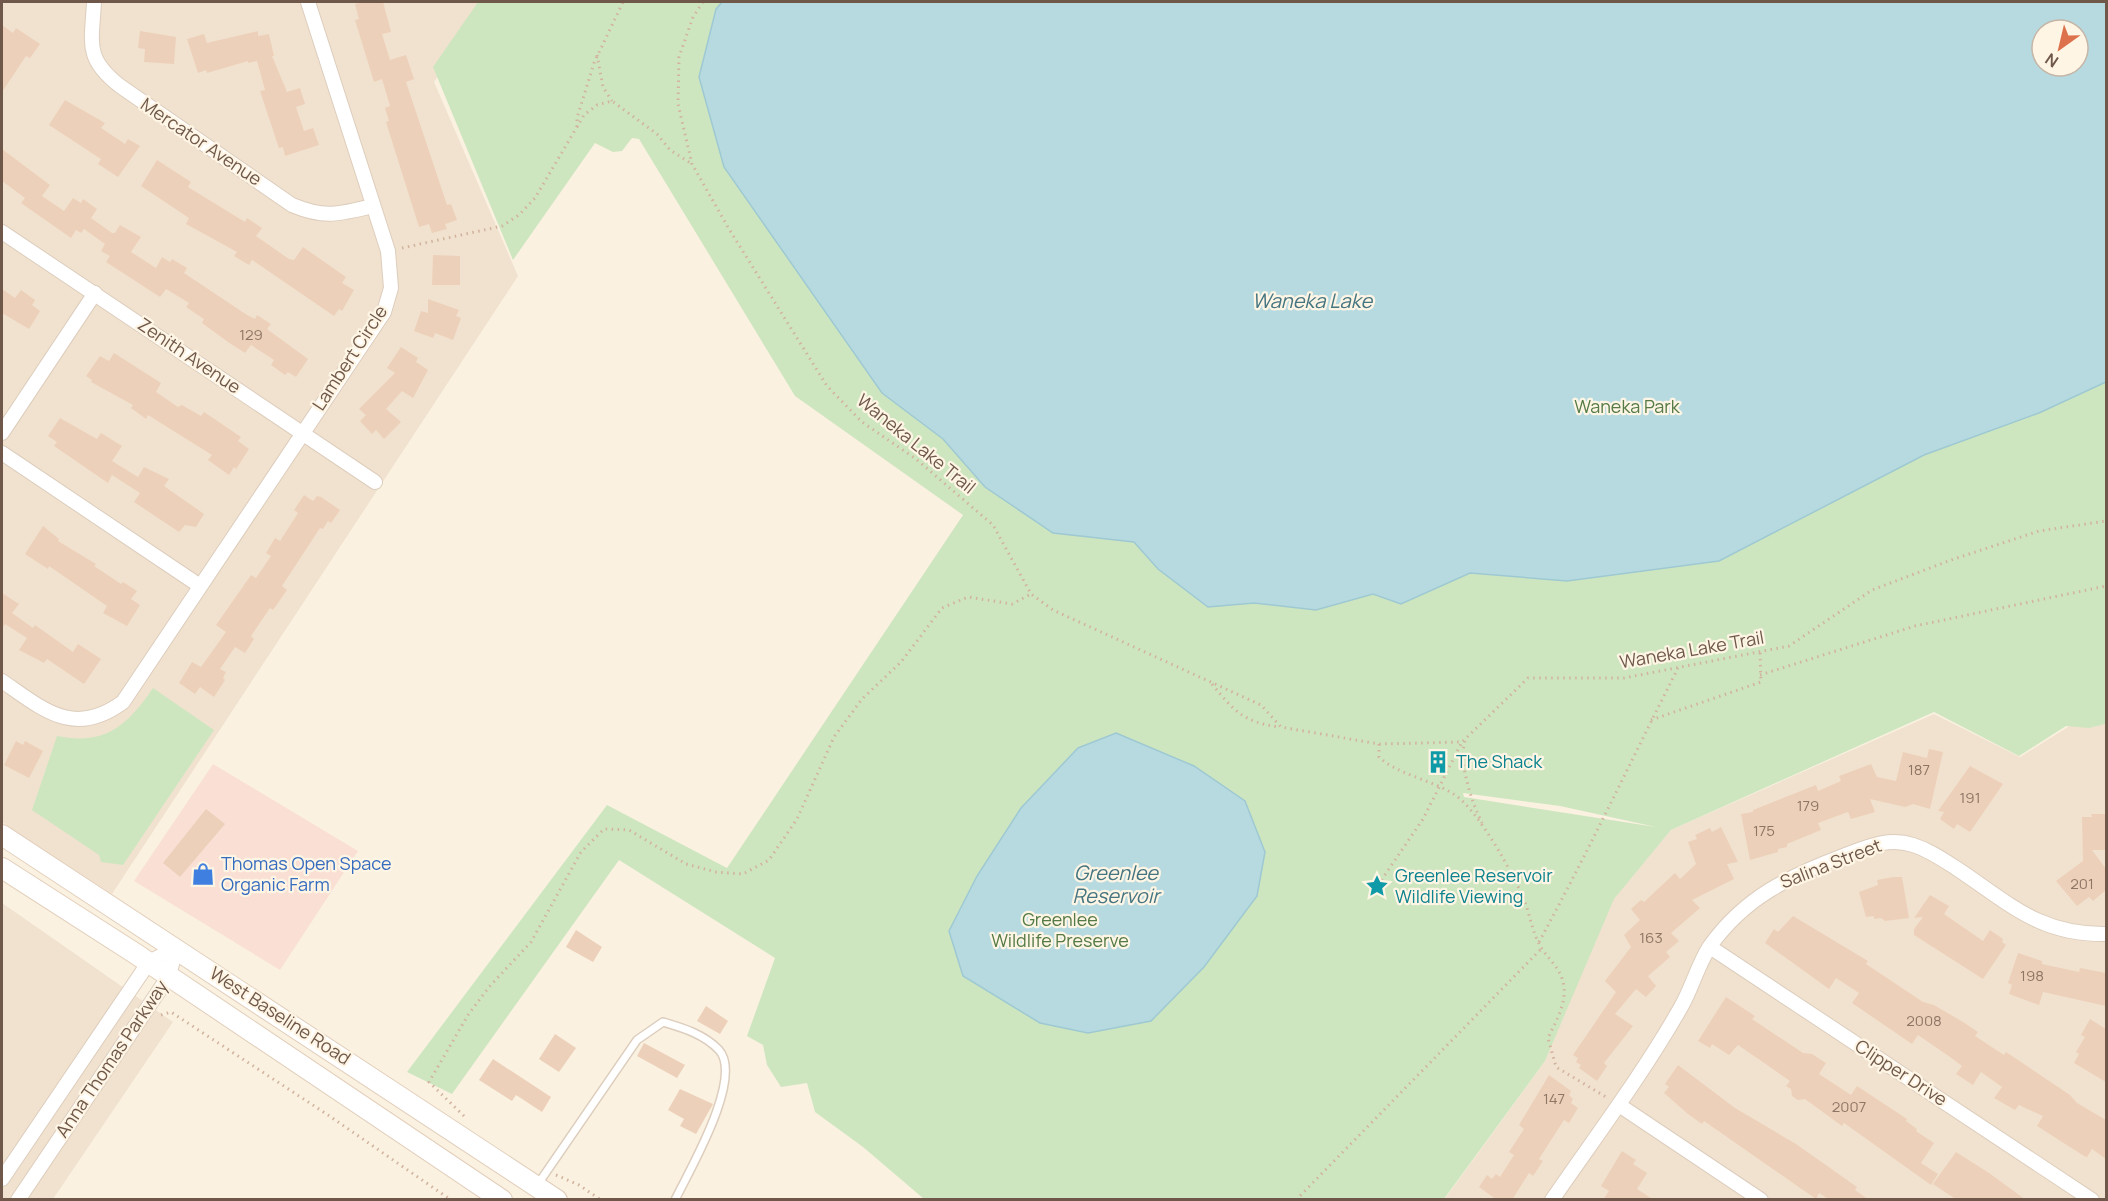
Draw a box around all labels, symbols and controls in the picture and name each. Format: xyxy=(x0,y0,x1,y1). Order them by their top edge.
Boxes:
north arrow xyxy=(2030,18,2090,78)
text: N xyxy=(2041,48,2063,73)
street label: Mercator Avenue xyxy=(136,92,267,191)
water label: Waneka Lake xyxy=(1252,287,1373,314)
street label: Lambert Circle xyxy=(306,300,392,415)
street label: Zenith Avenue xyxy=(133,312,246,398)
house number: 129 xyxy=(239,324,263,345)
street label: Waneka Lake Trail xyxy=(852,388,981,499)
park label: Waneka Park xyxy=(1574,394,1681,418)
street label: Waneka Lake Trail xyxy=(1618,625,1766,674)
building icon: The Shack xyxy=(1425,749,1451,775)
place label: The Shack xyxy=(1456,749,1543,773)
house number: 187 xyxy=(1908,759,1930,780)
house number: 191 xyxy=(1959,787,1981,808)
house number: 179 xyxy=(1797,795,1819,816)
house number: 175 xyxy=(1753,820,1775,841)
street label: Salina Street xyxy=(1777,833,1885,893)
place label: Thomas Open Space Organic Farm xyxy=(221,851,392,896)
water label: Greenlee Reservoir xyxy=(1072,859,1162,909)
shop icon: Thomas Open Space Organic Farm xyxy=(190,861,216,887)
place label: Greenlee Reservoir Wildlife Viewing xyxy=(1395,863,1553,908)
place icon: Greenlee Reservoir Wildlife Viewing xyxy=(1364,873,1390,899)
house number: 201 xyxy=(2070,873,2094,894)
park label: Greenlee Wildlife Preserve xyxy=(991,907,1129,952)
house number: 163 xyxy=(1639,927,1663,948)
street label: West Baseline Road xyxy=(206,961,356,1070)
house number: 198 xyxy=(2020,965,2044,986)
street label: Anna Thomas Parkway xyxy=(50,975,173,1142)
house number: 2008 xyxy=(1906,1010,1942,1031)
street label: Clipper Drive xyxy=(1851,1033,1952,1111)
house number: 147 xyxy=(1543,1088,1565,1109)
house number: 2007 xyxy=(1832,1096,1866,1117)

